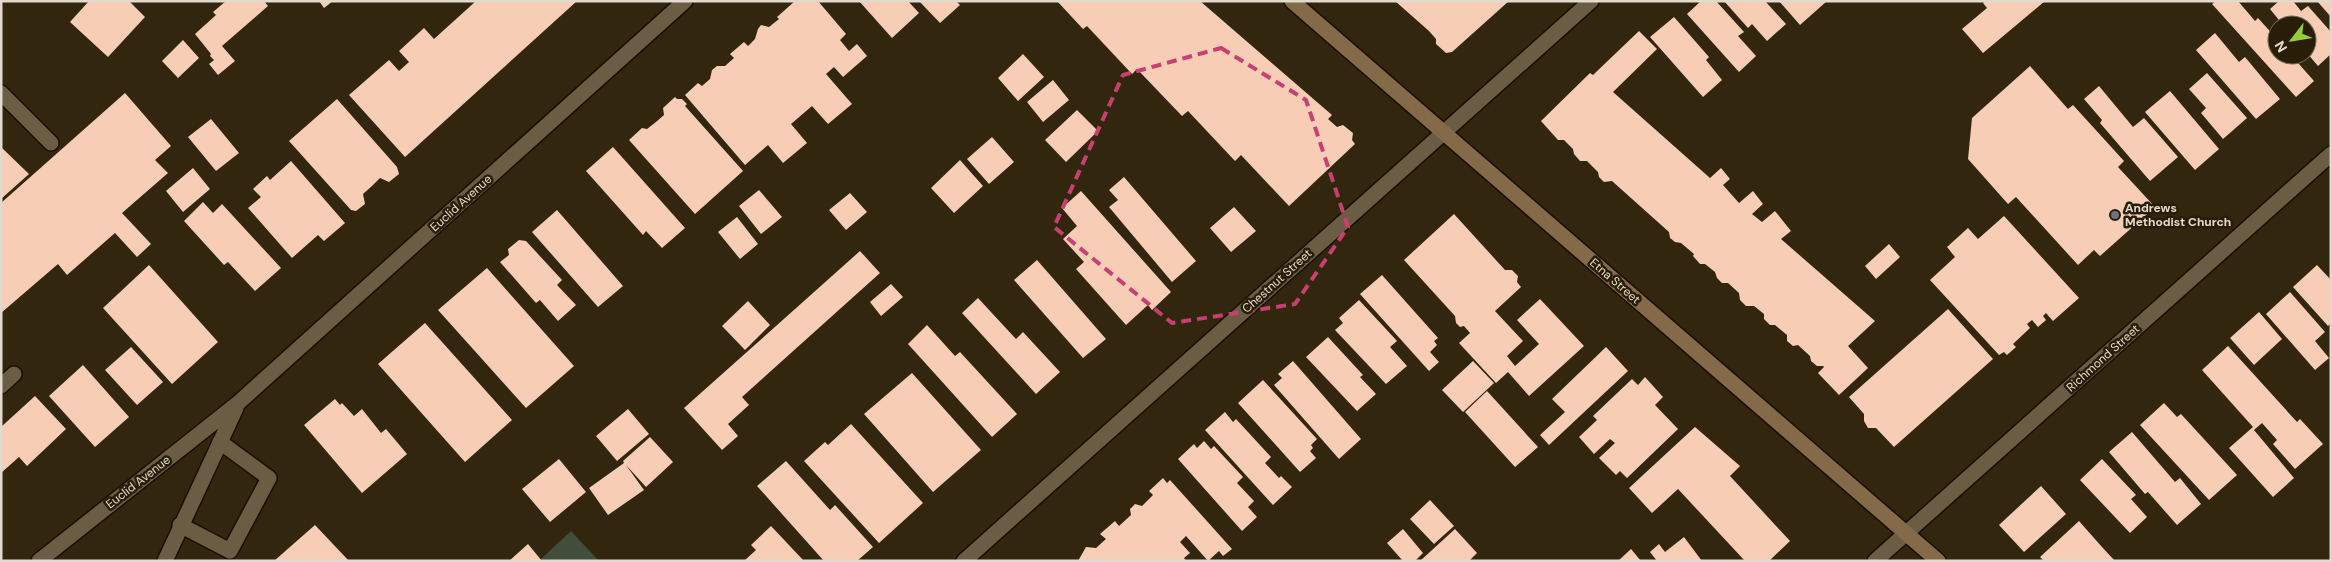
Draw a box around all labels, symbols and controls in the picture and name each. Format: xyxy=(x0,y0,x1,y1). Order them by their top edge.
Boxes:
north arrow xyxy=(2267,15,2317,65)
text: N xyxy=(2271,38,2291,56)
street label: Euclid Avenue xyxy=(427,171,495,235)
place label: Andrews Methodist Church xyxy=(2125,200,2231,230)
marker: Andrews Methodist Church xyxy=(2109,209,2121,221)
street label: Chestnut Street xyxy=(1239,245,1315,317)
street label: Etna Street xyxy=(1586,255,1644,308)
street label: Richmond Street xyxy=(2063,321,2143,395)
street label: Euclid Avenue xyxy=(103,452,174,512)

